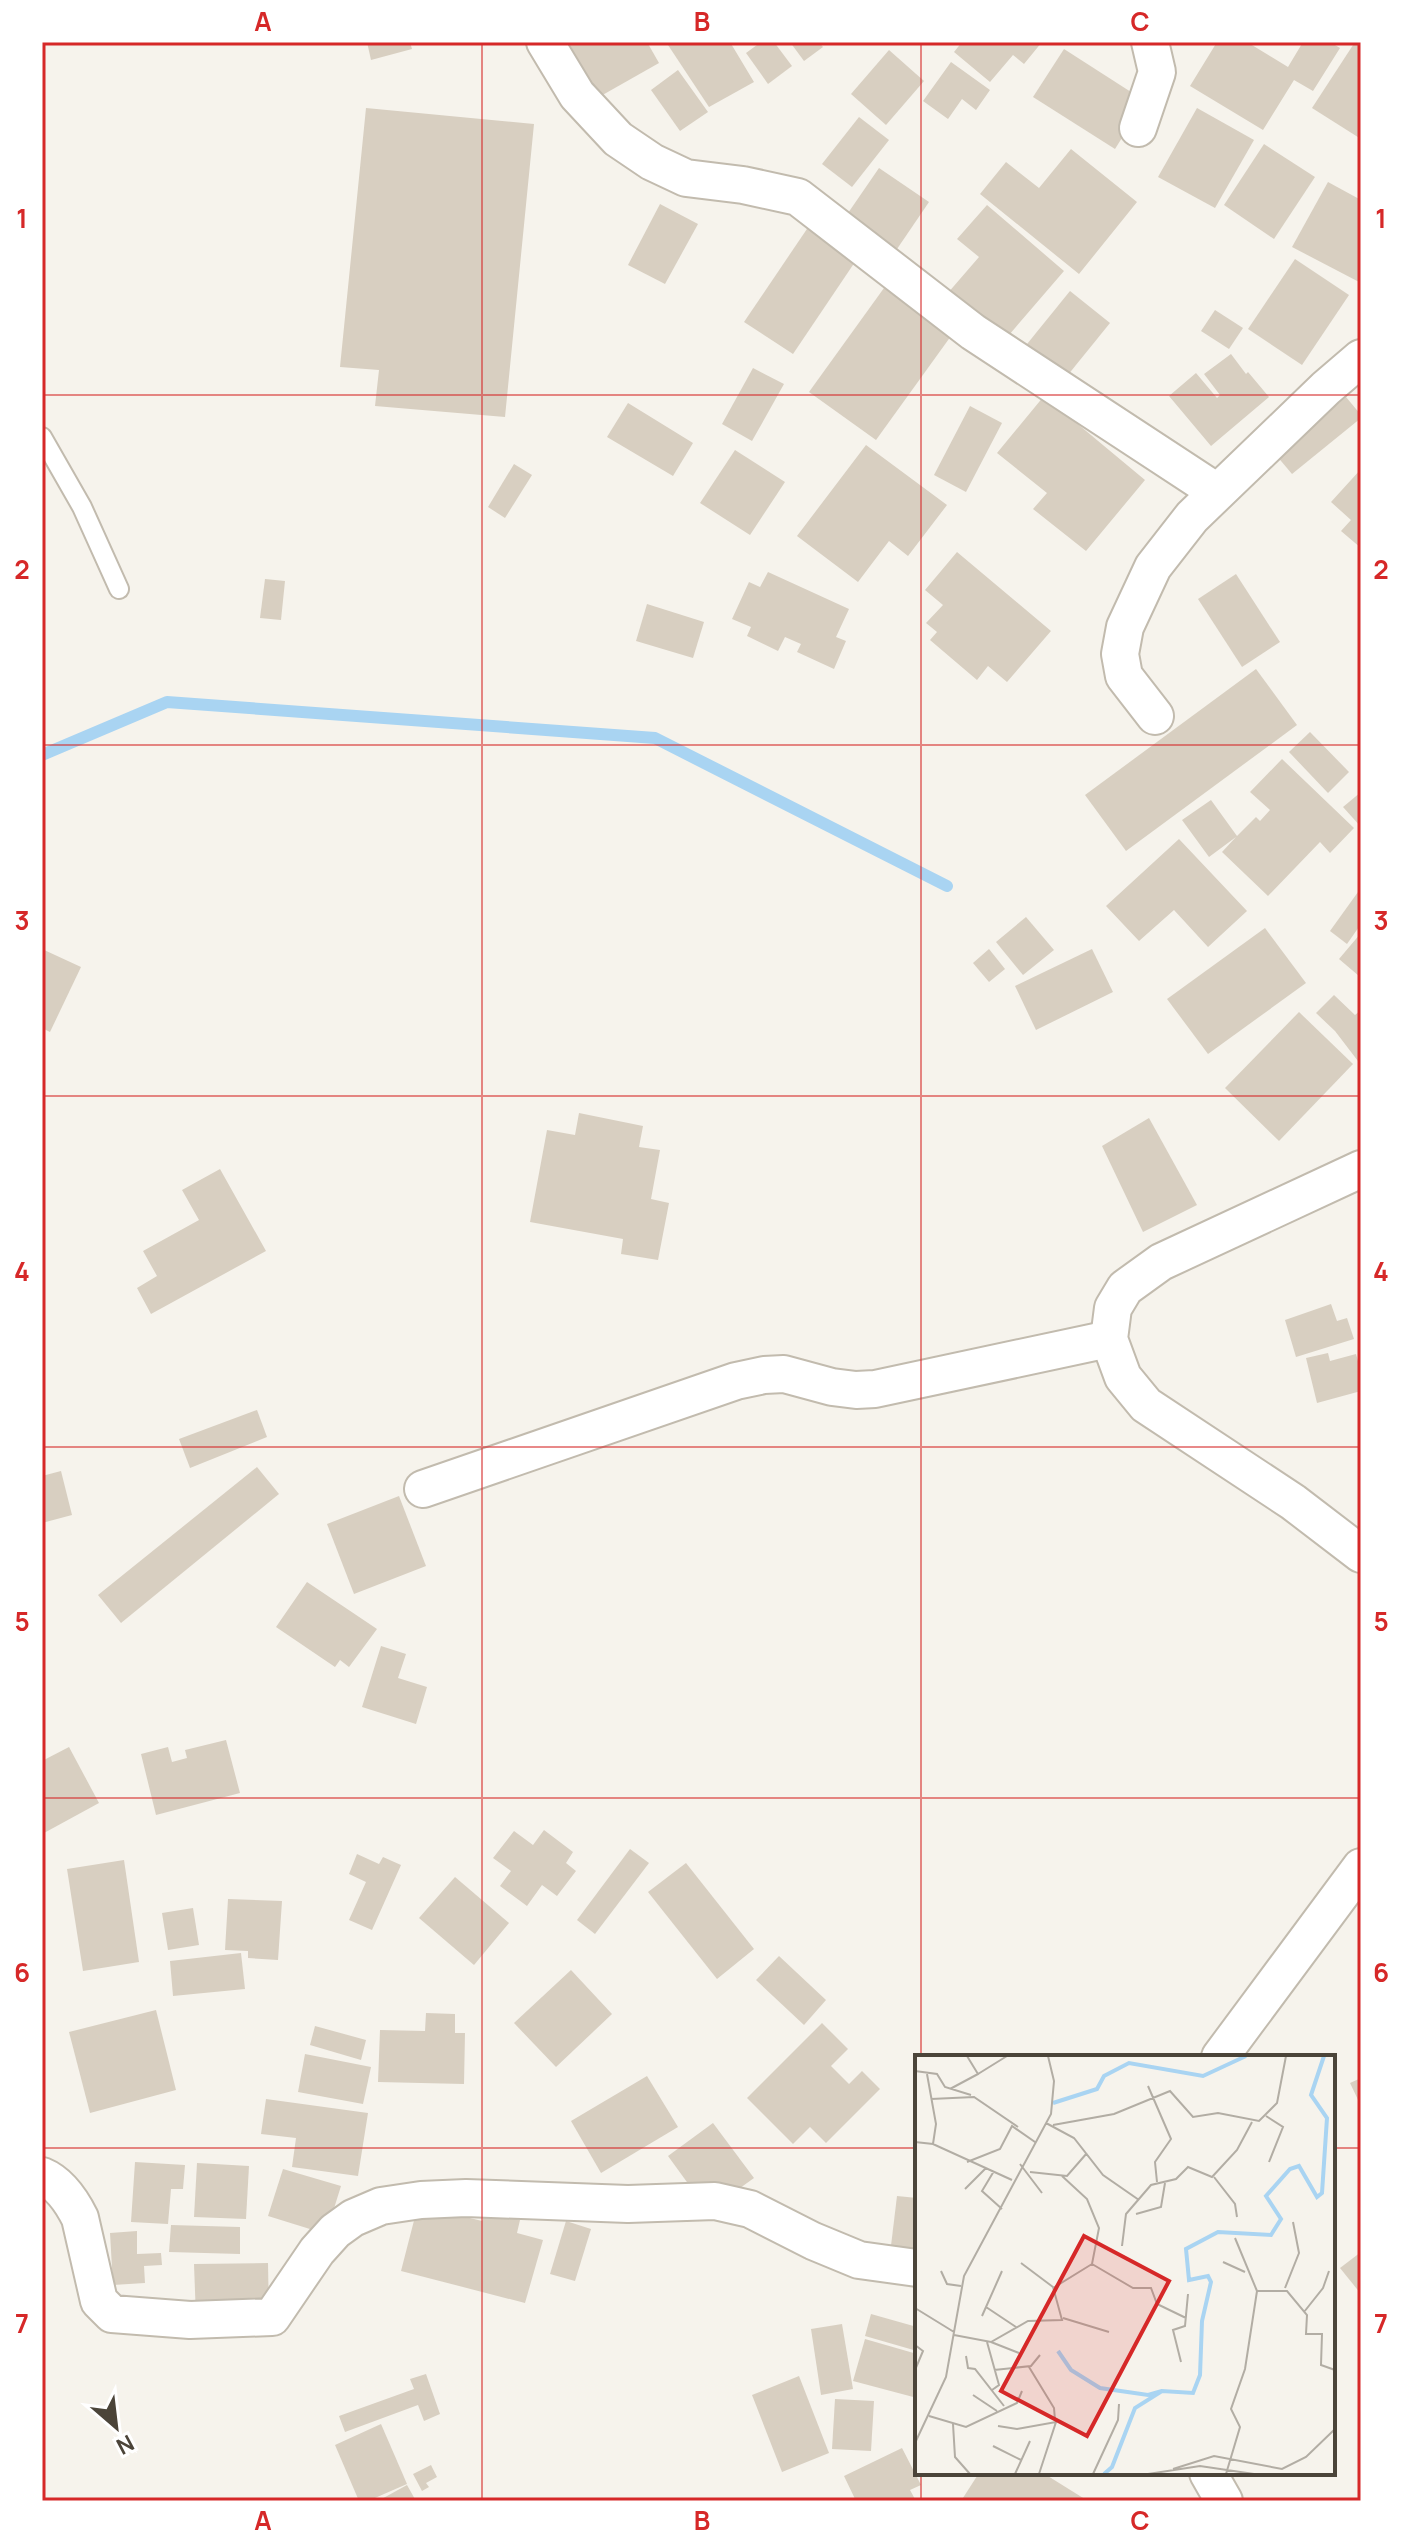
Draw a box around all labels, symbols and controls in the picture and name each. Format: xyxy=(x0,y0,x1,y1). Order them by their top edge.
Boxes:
text: A xyxy=(254,3,272,39)
text: B xyxy=(694,3,710,39)
text: C xyxy=(1130,3,1150,39)
text: 1 xyxy=(16,200,28,236)
text: 1 xyxy=(1375,200,1387,236)
text: 2 xyxy=(14,551,30,587)
text: 2 xyxy=(1373,551,1389,587)
text: 3 xyxy=(14,902,30,938)
text: 3 xyxy=(1373,902,1389,938)
text: 4 xyxy=(14,1253,30,1289)
text: 4 xyxy=(1373,1253,1389,1289)
text: 5 xyxy=(14,1603,30,1639)
text: 5 xyxy=(1373,1603,1389,1639)
text: 6 xyxy=(14,1954,30,1990)
text: 6 xyxy=(1373,1954,1389,1990)
inset map xyxy=(915,2055,1335,2475)
text: 7 xyxy=(15,2305,29,2341)
text: 7 xyxy=(1374,2305,1388,2341)
north arrow xyxy=(76,2387,156,2467)
text: N xyxy=(111,2428,139,2462)
text: A xyxy=(254,2502,272,2538)
text: B xyxy=(694,2502,710,2538)
text: C xyxy=(1130,2502,1150,2538)

